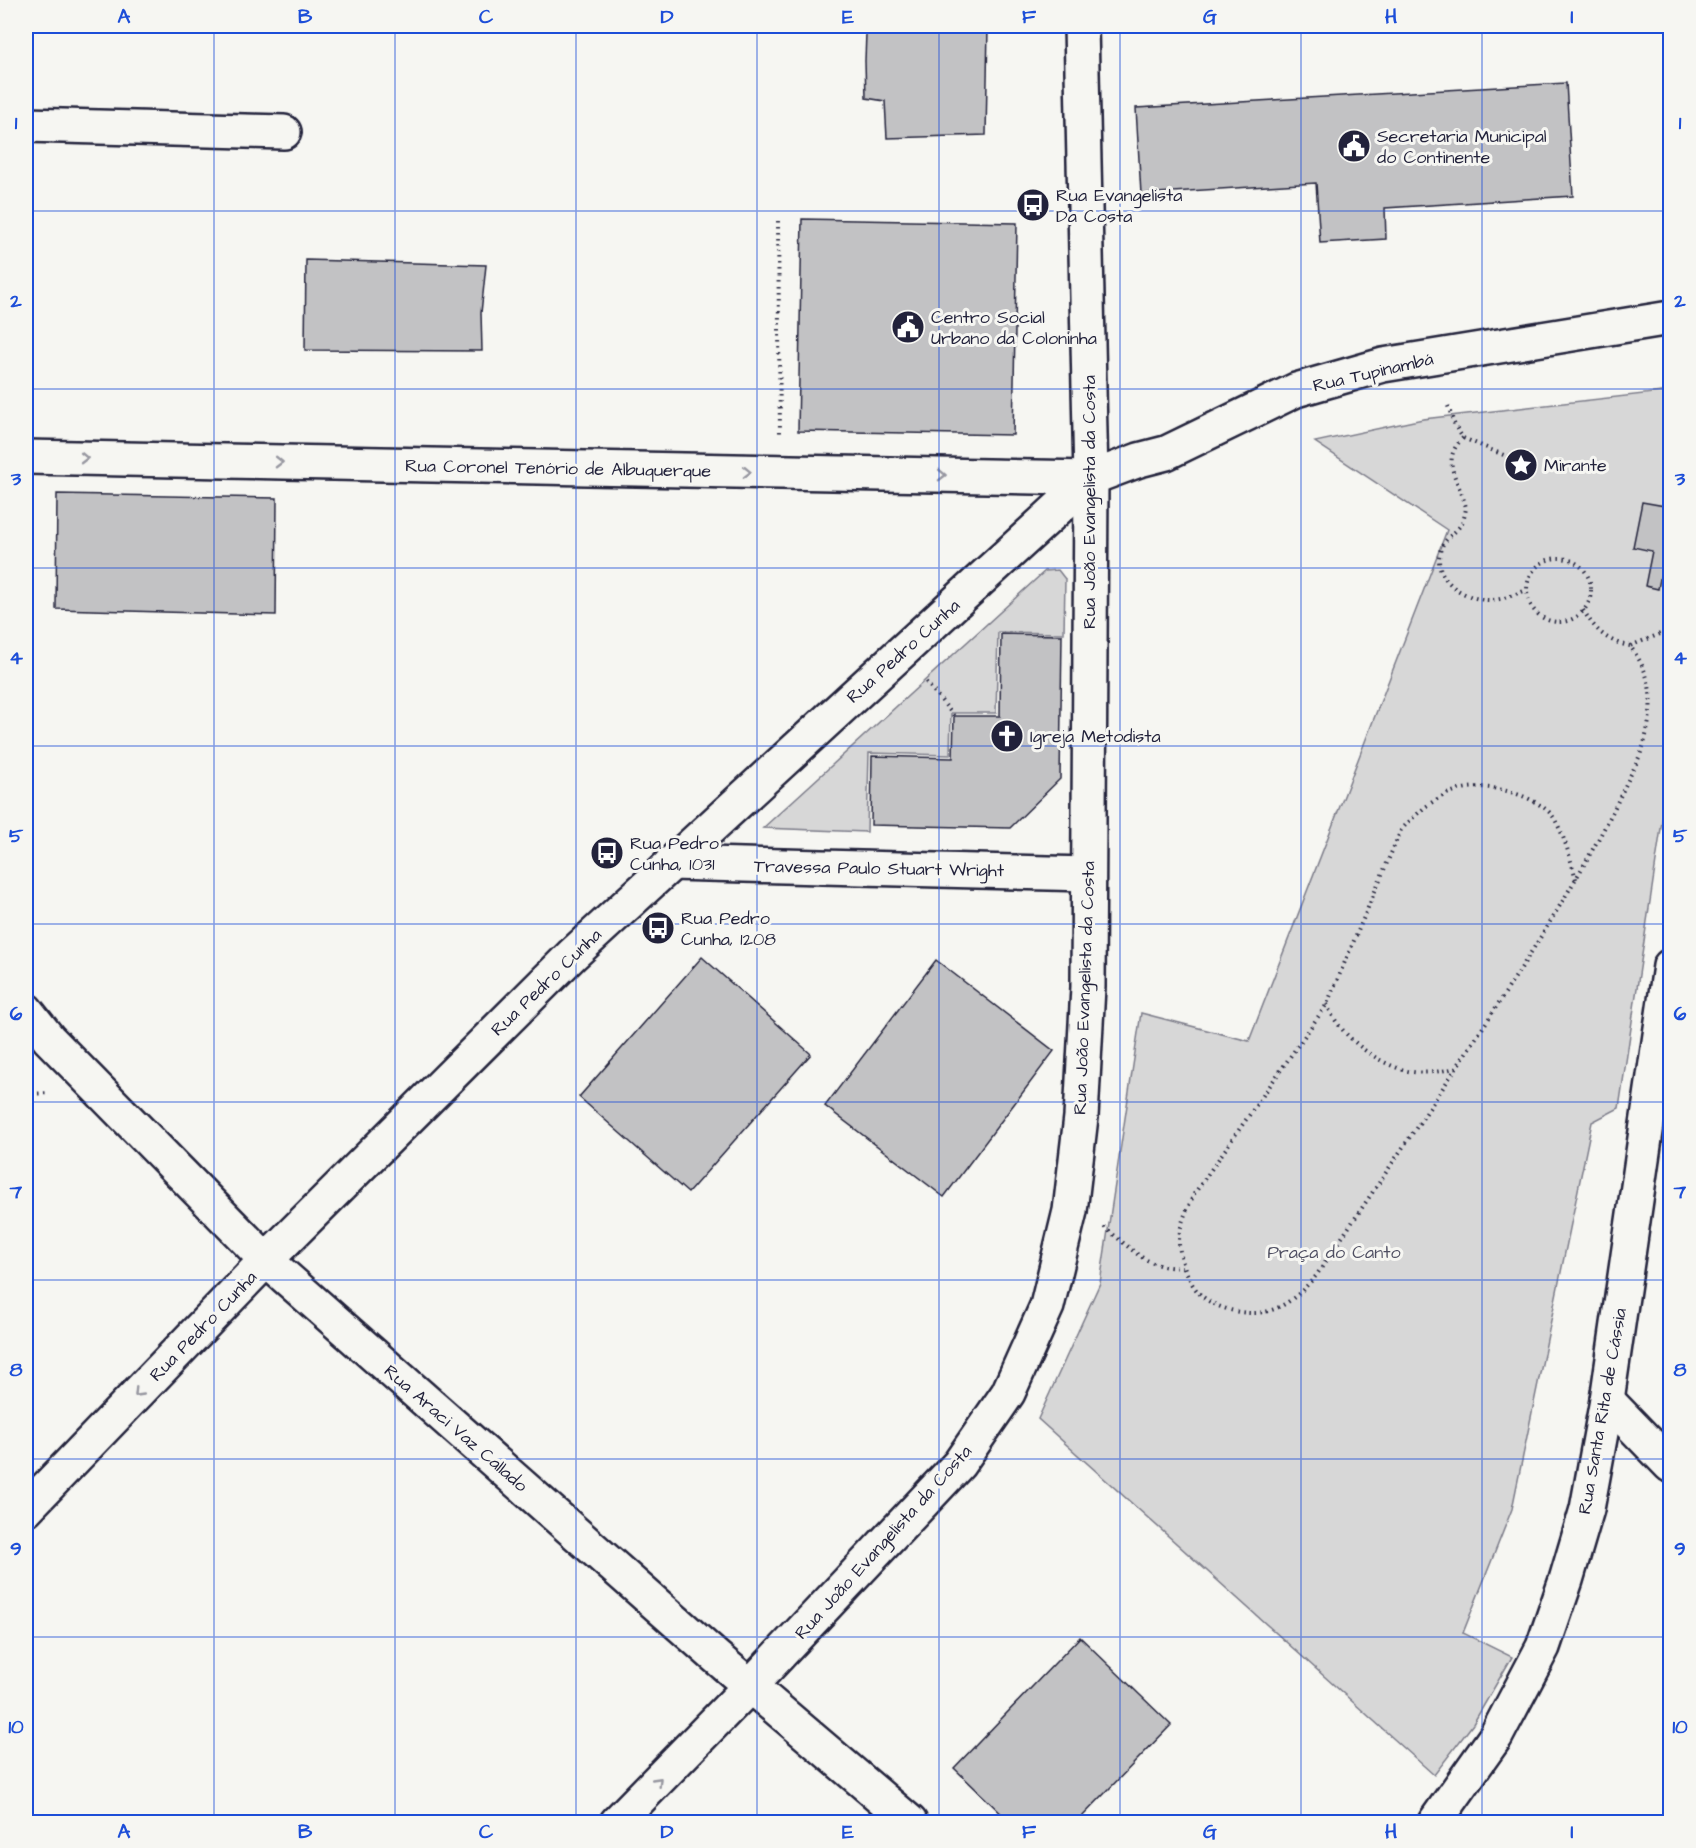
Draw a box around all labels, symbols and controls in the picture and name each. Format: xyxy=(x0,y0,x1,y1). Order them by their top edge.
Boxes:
text: A xyxy=(118,3,131,31)
text: B xyxy=(298,3,313,31)
text: C xyxy=(479,3,494,31)
text: D xyxy=(661,3,674,31)
text: E xyxy=(842,3,854,31)
text: F xyxy=(1022,3,1037,31)
text: G xyxy=(1203,3,1217,31)
text: H xyxy=(1385,3,1397,31)
text: I xyxy=(1570,3,1574,31)
text: 1 xyxy=(15,109,18,137)
text: 1 xyxy=(1679,109,1682,137)
place label: Secretaria Municipal do Continente xyxy=(1377,124,1547,170)
public building icon: Secretaria Municipal do Continente xyxy=(1336,128,1372,164)
place label: Rua Evangelista Da Costa xyxy=(1056,183,1183,229)
bus stop icon: Rua Evangelista Da Costa xyxy=(1015,187,1051,223)
text: 2 xyxy=(9,287,22,315)
text: 2 xyxy=(1673,287,1686,315)
place label: Centro Social Urbano da Coloninha xyxy=(931,305,1097,351)
public building icon: Centro Social Urbano da Coloninha xyxy=(890,309,926,345)
street label: Rua Tupinambá xyxy=(1310,346,1436,398)
street label: Rua João Evangelista da Costa xyxy=(1077,375,1103,629)
place icon: Mirante xyxy=(1503,447,1539,483)
one-way arrow xyxy=(79,452,88,465)
street label: Rua Coronel Tenório de Albuquerque xyxy=(405,453,711,484)
place label: Mirante xyxy=(1544,453,1607,478)
one-way arrow xyxy=(274,456,283,469)
text: 3 xyxy=(10,465,22,493)
one-way arrow xyxy=(742,465,751,478)
text: 3 xyxy=(1674,465,1686,493)
one-way arrow xyxy=(937,469,946,482)
street label: Rua Pedro Cunha xyxy=(841,594,966,709)
text: 4 xyxy=(9,644,23,672)
text: 4 xyxy=(1673,644,1687,672)
church icon: Igreja Metodista xyxy=(989,718,1025,754)
place label: Igreja Metodista xyxy=(1030,724,1161,750)
text: 5 xyxy=(9,822,24,850)
text: 5 xyxy=(1673,822,1688,850)
place label: Rua Pedro Cunha, 1031 xyxy=(630,831,719,877)
bus stop icon: Rua Pedro Cunha, 1031 xyxy=(589,835,625,871)
street label: Travessa Paulo Stuart Wright xyxy=(754,854,1005,884)
street label: Rua João Evangelista da Costa xyxy=(1068,861,1102,1115)
place label: Rua Pedro Cunha, 1208 xyxy=(681,906,776,952)
bus stop icon: Rua Pedro Cunha, 1208 xyxy=(640,910,676,946)
street label: Rua Pedro Cunha xyxy=(486,923,607,1042)
text: 6 xyxy=(10,1000,23,1028)
text: 6 xyxy=(1674,1000,1687,1028)
text: 7 xyxy=(9,1178,23,1206)
text: 7 xyxy=(1673,1178,1687,1206)
park label: Praça do Canto xyxy=(1267,1240,1401,1265)
street label: Rua Pedro Cunha xyxy=(144,1266,263,1387)
street label: Rua Santa Rita de Cássia xyxy=(1572,1306,1633,1516)
text: 8 xyxy=(10,1356,23,1384)
text: 8 xyxy=(1674,1356,1687,1384)
street label: Rua Araci Vaz Callado xyxy=(378,1359,533,1498)
one-way arrow xyxy=(134,1386,145,1397)
street label: Rua João Evangelista da Costa xyxy=(789,1440,978,1646)
text: 9 xyxy=(10,1535,22,1563)
text: 9 xyxy=(1674,1535,1686,1563)
text: 10 xyxy=(8,1713,24,1741)
text: 10 xyxy=(1672,1713,1688,1741)
one-way arrow xyxy=(651,1777,662,1788)
text: A xyxy=(118,1818,131,1846)
text: B xyxy=(298,1818,313,1846)
text: C xyxy=(479,1818,494,1846)
text: D xyxy=(661,1818,674,1846)
text: E xyxy=(842,1818,854,1846)
text: F xyxy=(1022,1818,1037,1846)
text: G xyxy=(1203,1818,1217,1846)
text: H xyxy=(1385,1818,1397,1846)
text: I xyxy=(1570,1818,1574,1846)

